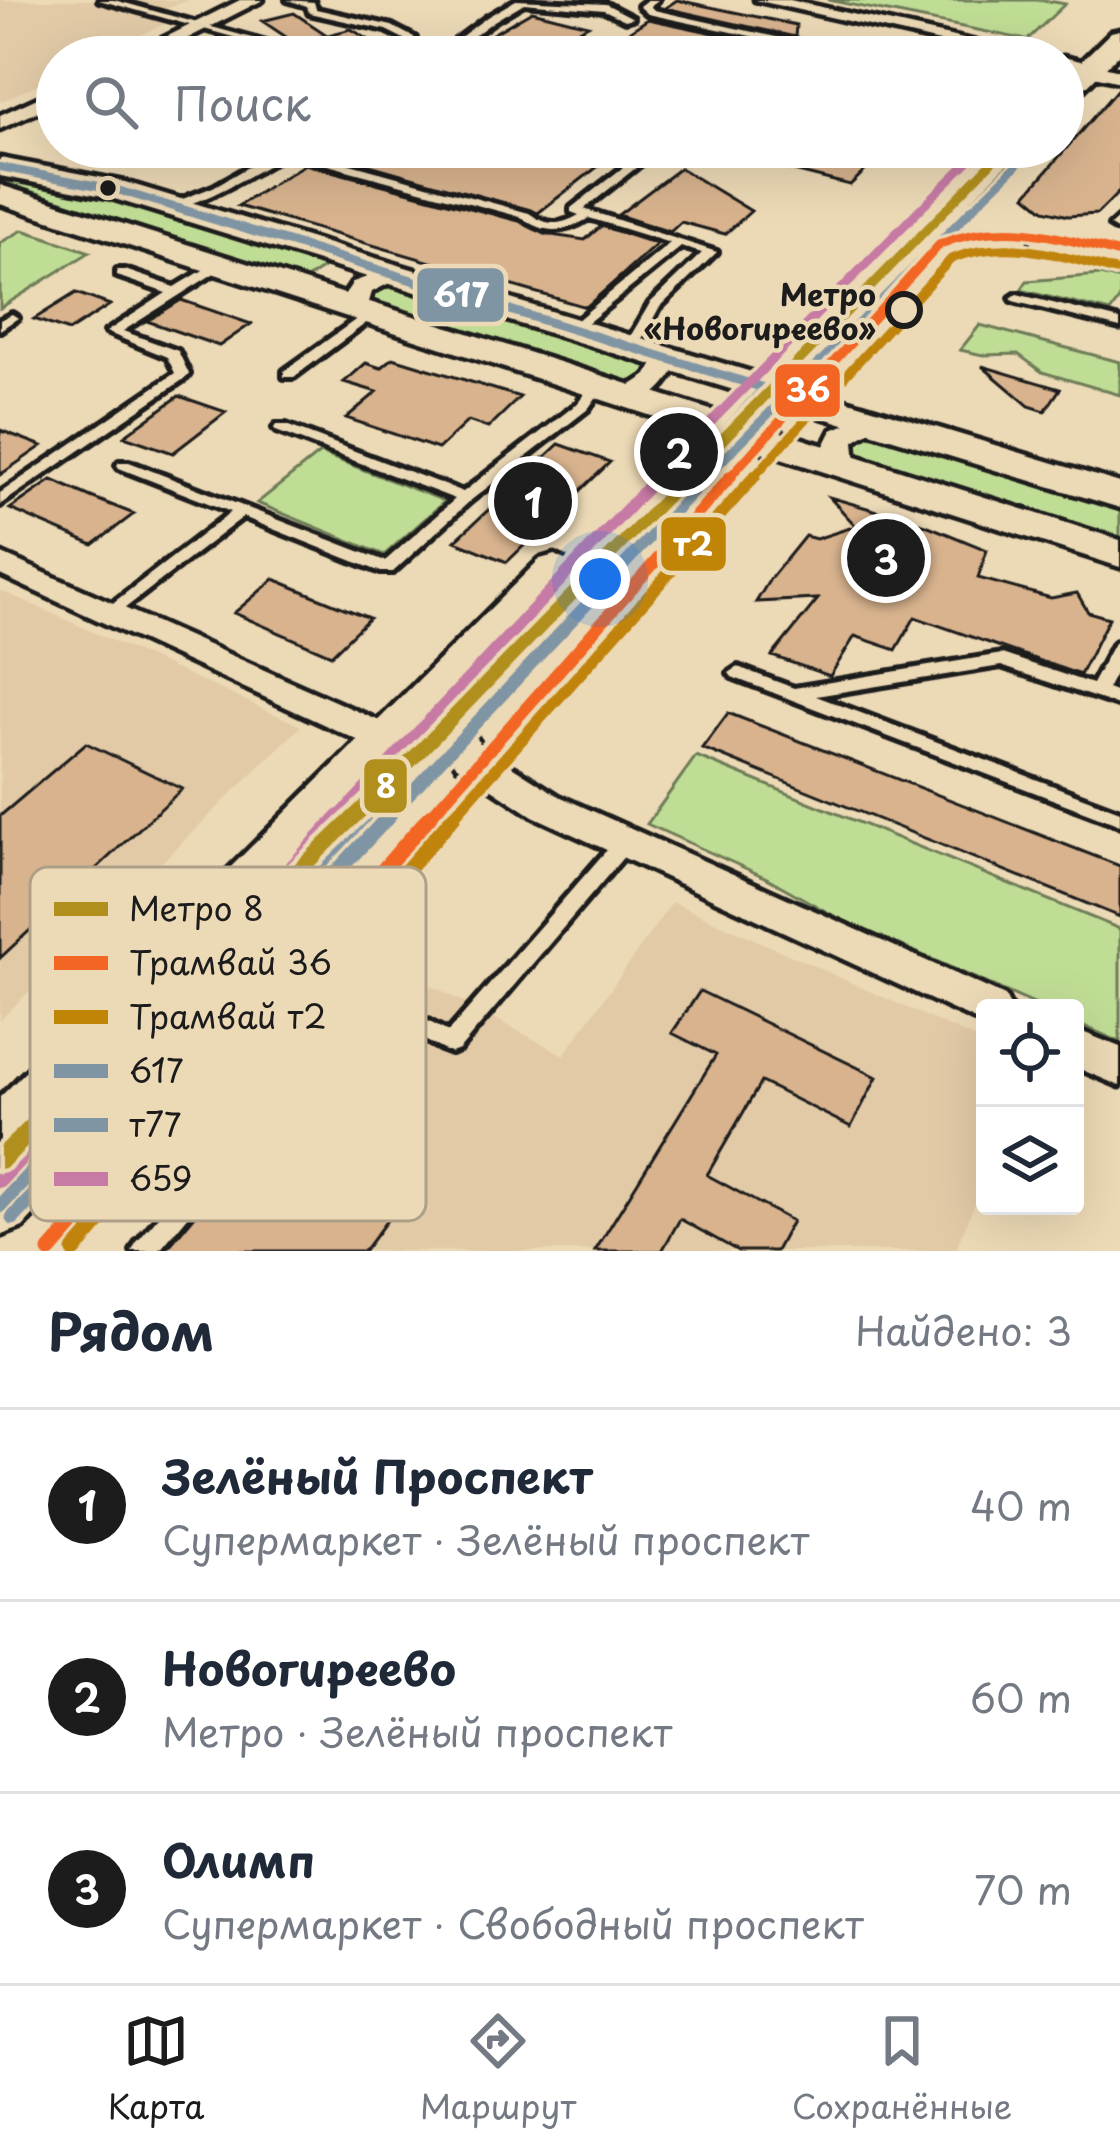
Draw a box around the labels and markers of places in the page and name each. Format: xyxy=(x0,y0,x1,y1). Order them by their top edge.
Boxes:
unlabelled marker xyxy=(97,177,119,199)
place label: Метро «Новогиреево» xyxy=(644,271,876,350)
marker: Метро «Новогиреево» xyxy=(887,293,921,327)
pin: 2 xyxy=(640,407,718,497)
pin: 1 xyxy=(494,456,572,546)
pin: 3 xyxy=(847,513,925,603)

